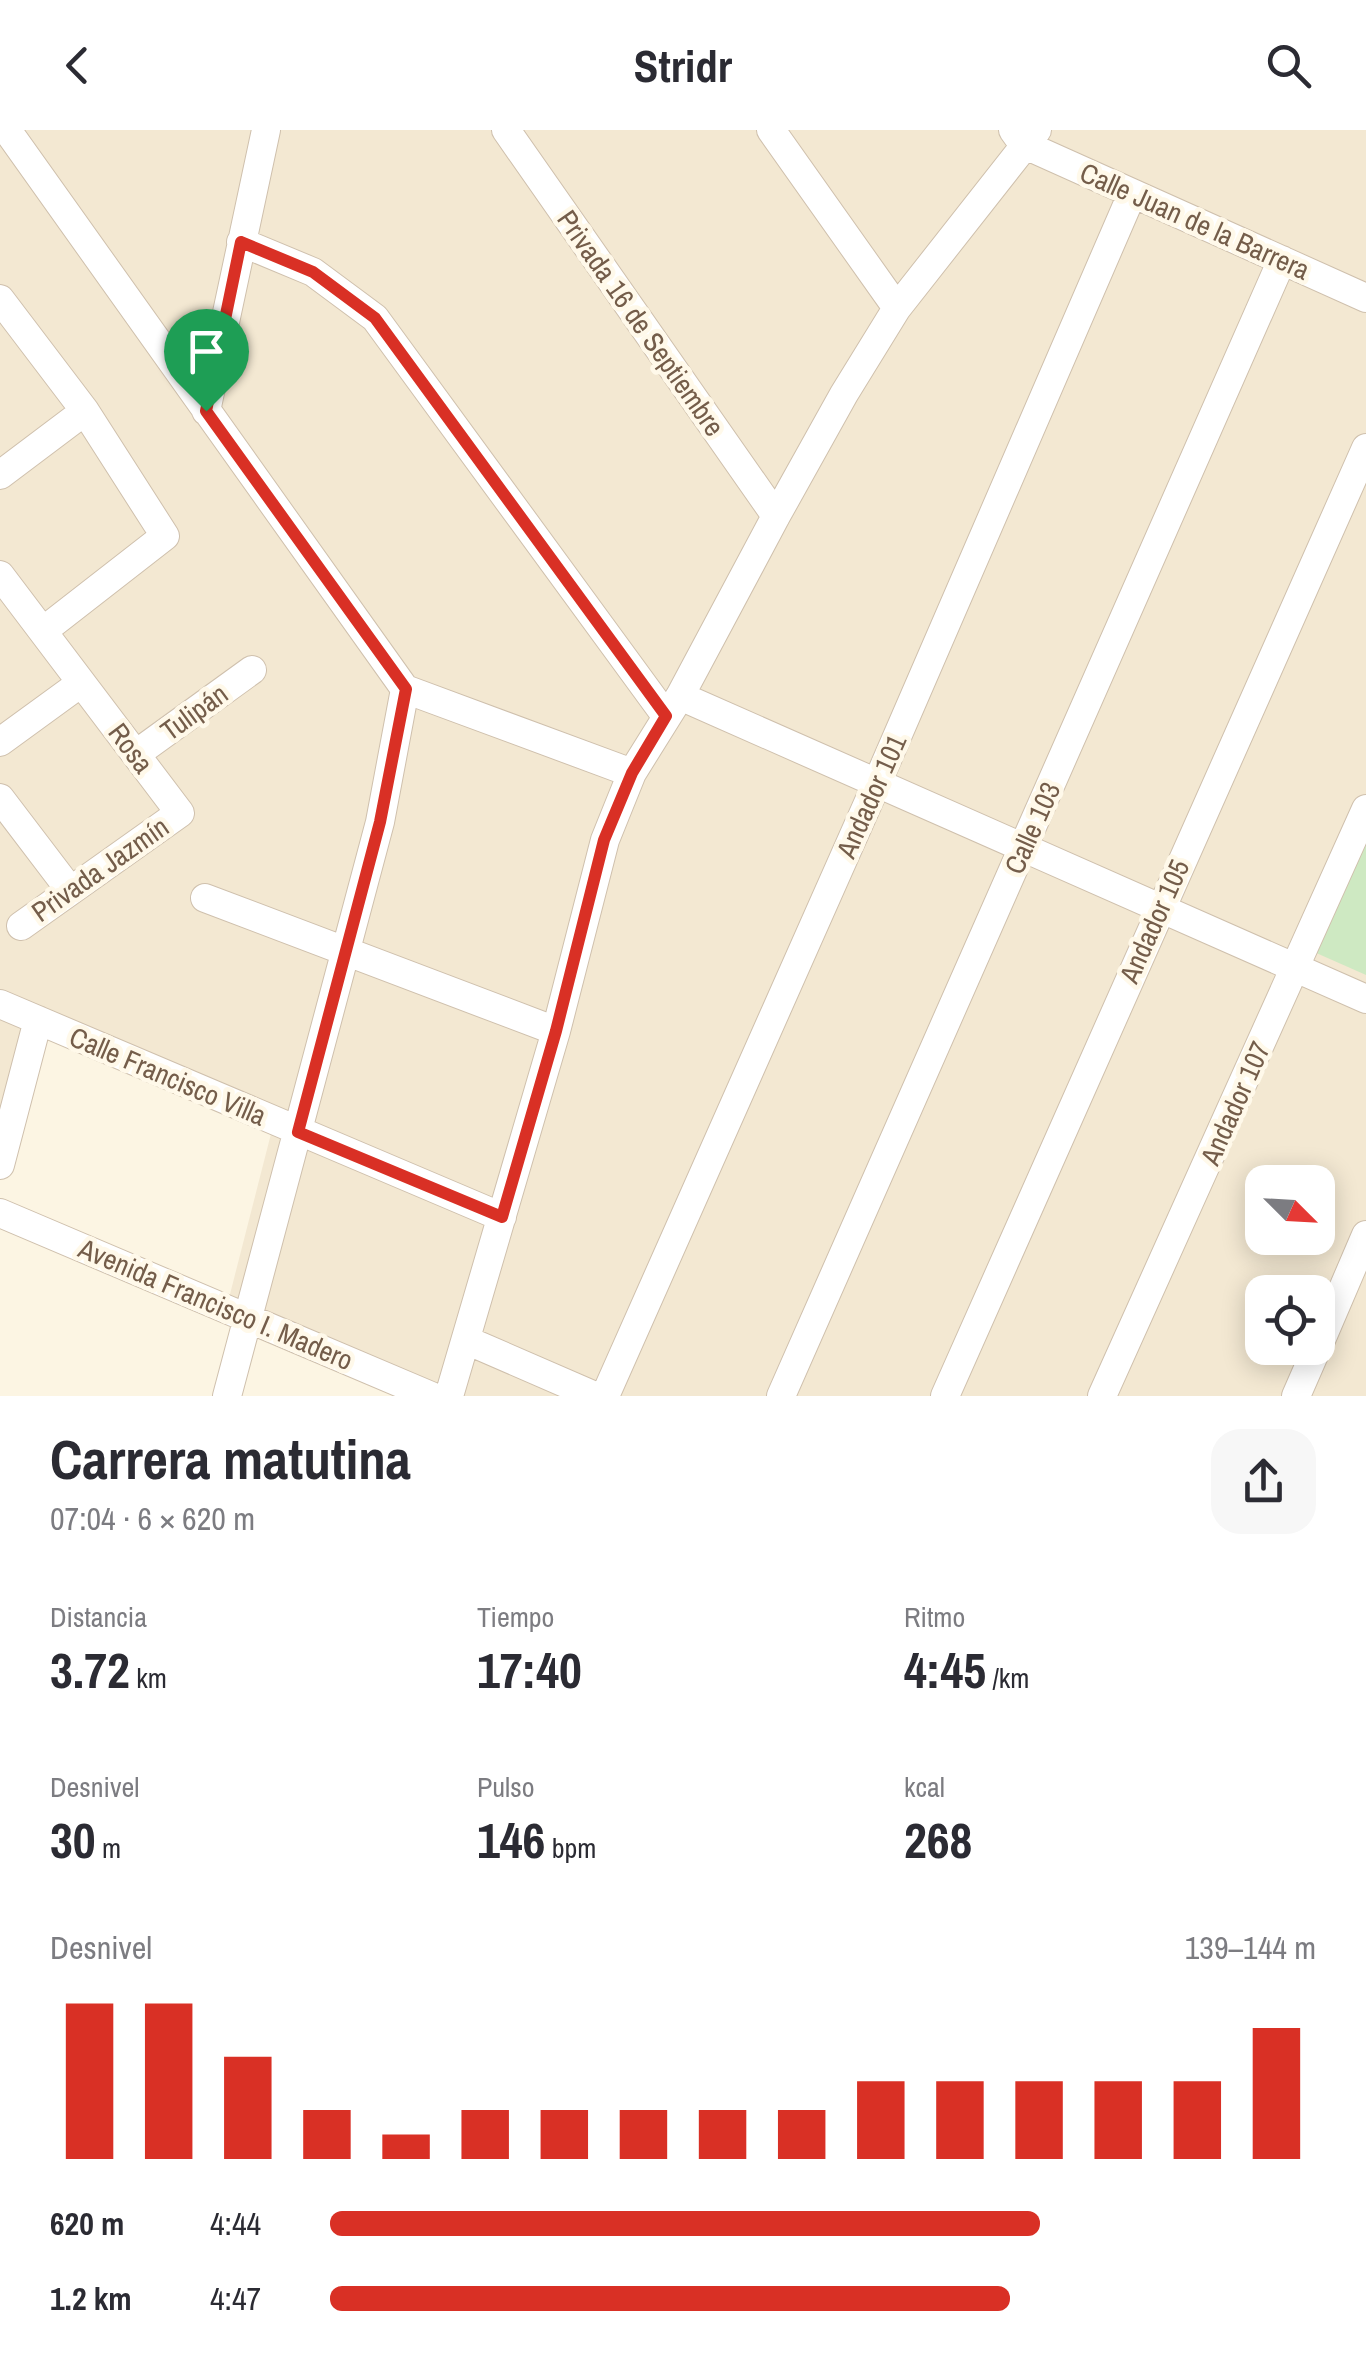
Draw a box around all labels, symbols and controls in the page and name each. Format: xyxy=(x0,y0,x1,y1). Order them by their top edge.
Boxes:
text: Stridr xyxy=(634,35,732,96)
icon: back xyxy=(50,38,105,93)
icon: search xyxy=(1261,38,1316,93)
street label: Calle Juan de la Barrera xyxy=(1074,153,1316,289)
street label: Privada 16 de Septiembre xyxy=(549,202,733,444)
pin xyxy=(164,309,249,412)
icon: arrive xyxy=(179,324,234,379)
street label: Tulipán xyxy=(153,675,235,749)
street label: Rosa xyxy=(100,715,162,781)
street label: Andador 101 xyxy=(826,728,915,865)
street label: Calle 103 xyxy=(995,776,1069,880)
street label: Privada Jazmín xyxy=(24,808,176,930)
street label: Andador 105 xyxy=(1109,853,1198,990)
street label: Calle Francisco Villa xyxy=(64,1017,272,1135)
street label: Andador 107 xyxy=(1190,1035,1279,1172)
north arrow xyxy=(1245,1165,1335,1255)
map controls xyxy=(1245,1165,1335,1365)
street label: Avenida Francisco I. Madero xyxy=(72,1229,359,1379)
button: locate xyxy=(1245,1275,1335,1365)
text: Carrera matutina xyxy=(50,1422,411,1496)
button: share xyxy=(1211,1429,1316,1534)
text: 07:04 · 6 × 620 m xyxy=(50,1497,255,1540)
text: Distancia xyxy=(50,1598,147,1636)
text: Tiempo xyxy=(477,1598,554,1636)
text: Ritmo xyxy=(904,1598,965,1636)
text: 3.72 xyxy=(50,1636,130,1704)
text: 17:40 xyxy=(477,1636,582,1704)
text: 4:45 xyxy=(904,1636,986,1704)
text: km xyxy=(130,1659,167,1697)
text: /km xyxy=(986,1659,1029,1697)
text: Desnivel xyxy=(50,1768,139,1806)
text: Pulso xyxy=(477,1768,534,1806)
text: kcal xyxy=(904,1768,945,1806)
text: 30 xyxy=(50,1806,96,1874)
text: 146 xyxy=(477,1806,545,1874)
text: 268 xyxy=(904,1806,972,1874)
text: m xyxy=(96,1829,121,1867)
text: bpm xyxy=(545,1829,596,1867)
text: Desnivel xyxy=(50,1926,152,1969)
text: 139–144 m xyxy=(1185,1926,1316,1969)
text: 620 m xyxy=(50,2202,124,2245)
text: 4:44 xyxy=(210,2202,261,2245)
text: 1.2 km xyxy=(50,2277,132,2320)
text: 4:47 xyxy=(210,2277,261,2320)

